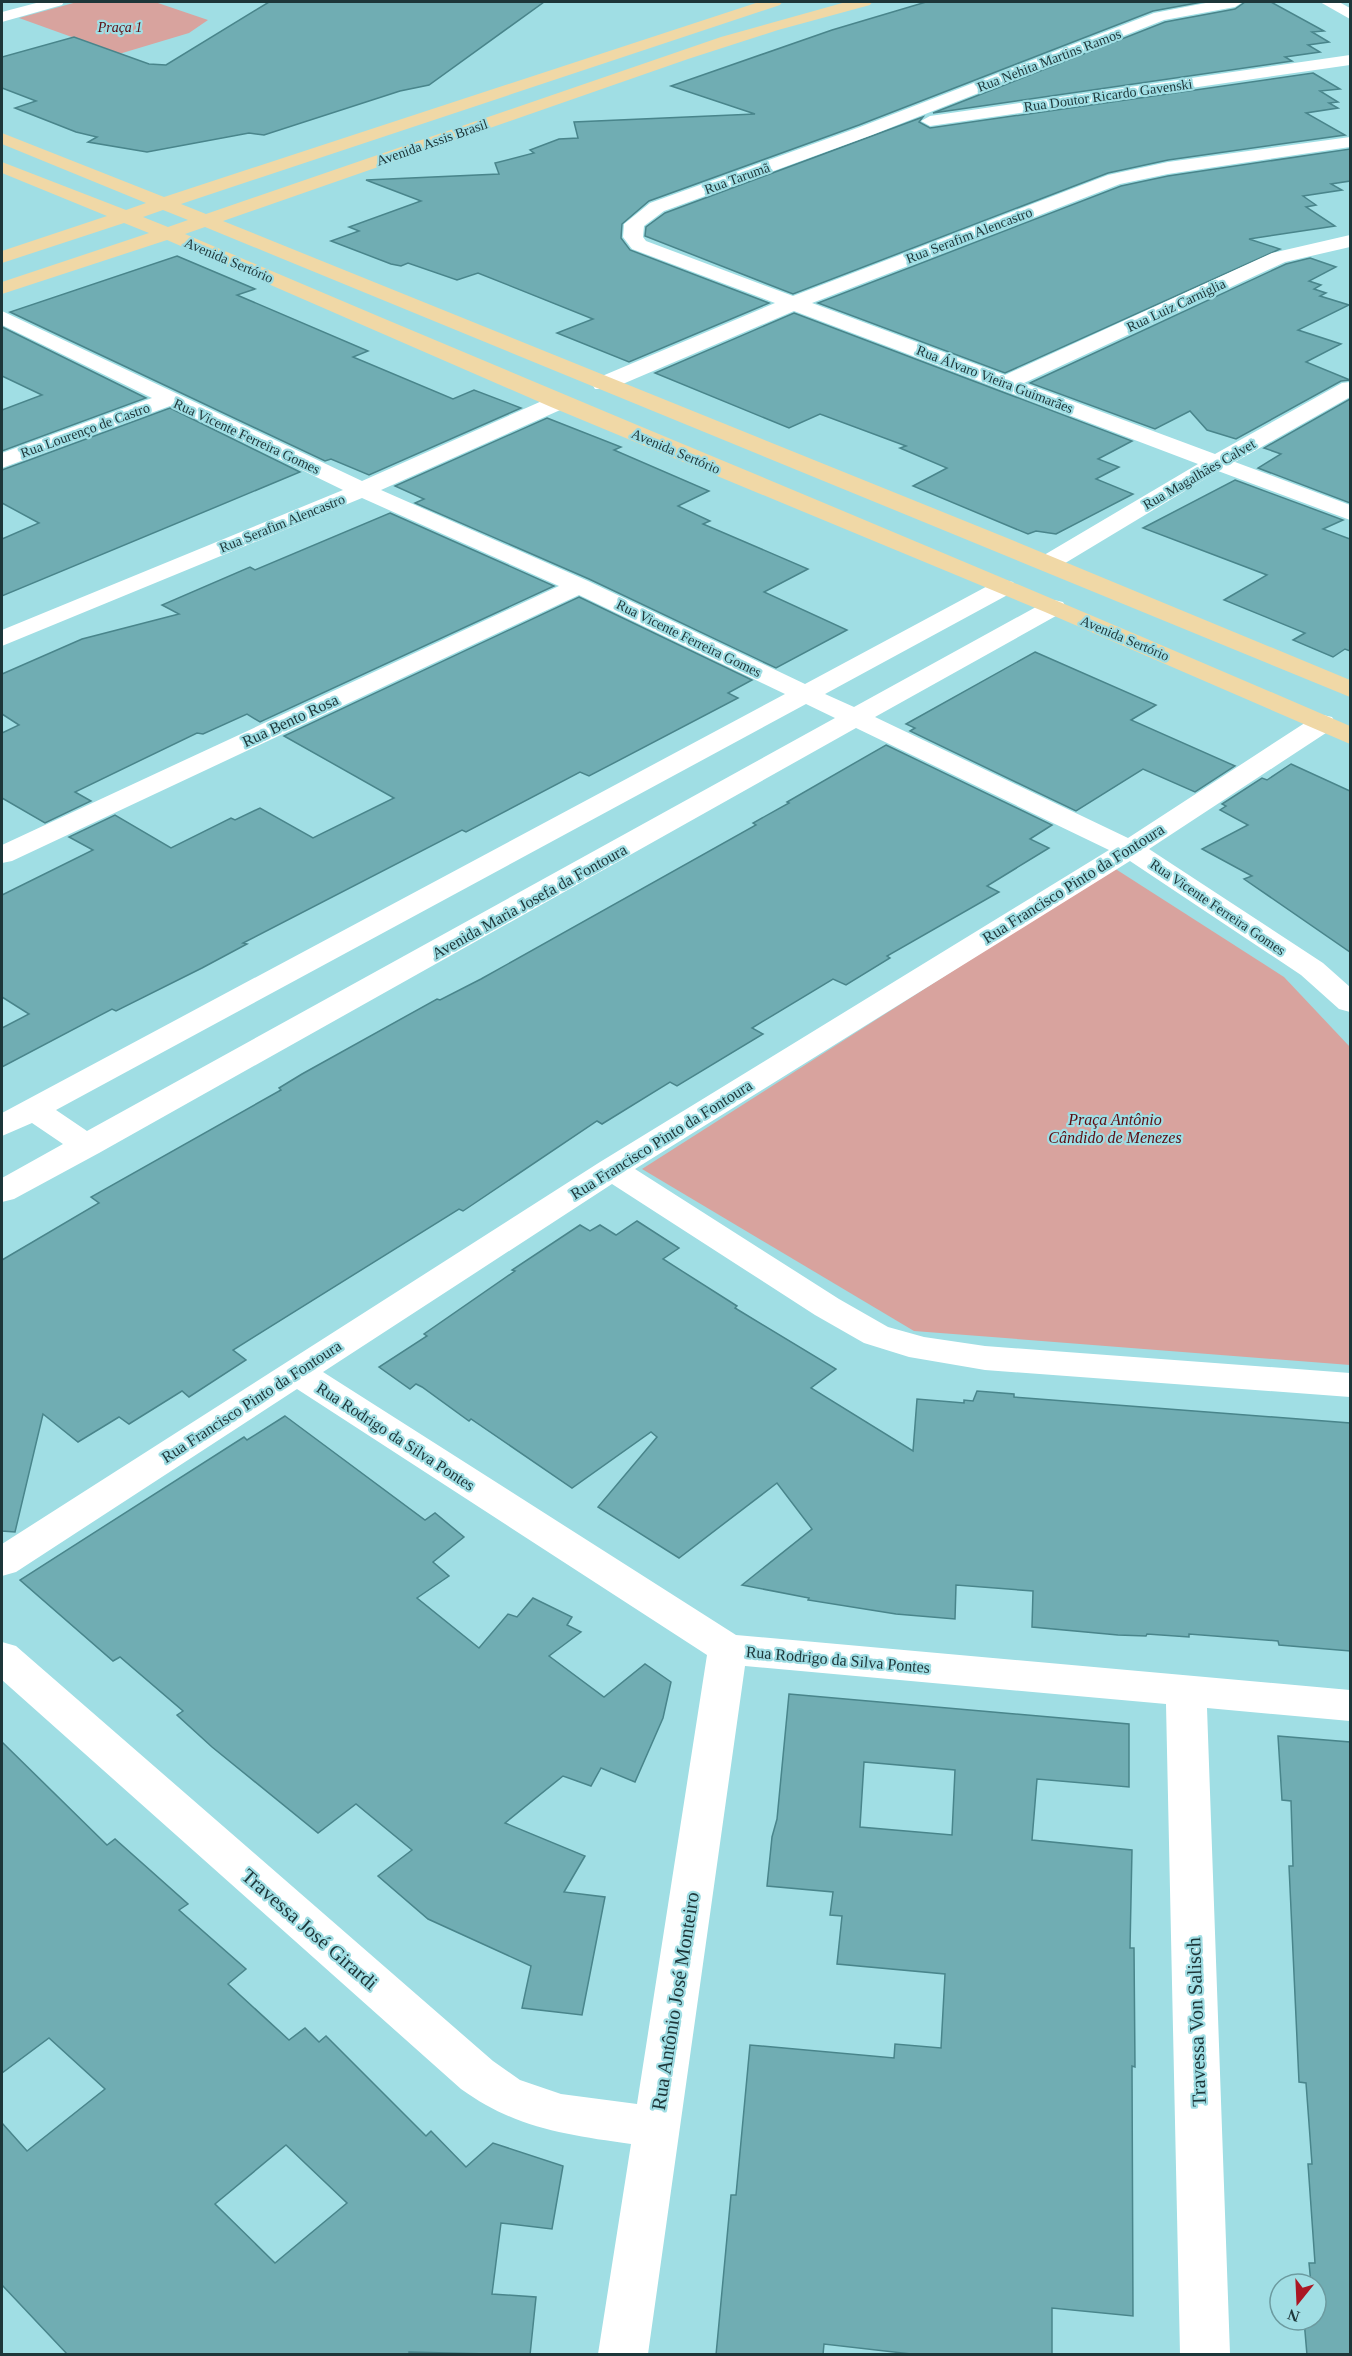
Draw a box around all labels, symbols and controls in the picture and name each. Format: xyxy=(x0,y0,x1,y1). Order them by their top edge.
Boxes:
park label: Praça 1 xyxy=(97,20,142,35)
street label: Rua Nehita Martins Ramos xyxy=(975,26,1123,95)
street label: Rua Doutor Ricardo Gavenski xyxy=(1023,76,1193,115)
street label: Avenida Assis Brasil xyxy=(375,116,490,169)
street label: Rua Tarumã xyxy=(702,159,773,197)
street label: Rua Serafim Alencastro xyxy=(904,204,1034,266)
street label: Avenida Sertório xyxy=(182,235,275,286)
street label: Rua Luiz Carniglia xyxy=(1124,276,1229,335)
street label: Rua Álvaro Vieira Guimarães xyxy=(914,342,1076,416)
street label: Rua Vicente Ferreira Gomes xyxy=(171,396,322,477)
street label: Rua Lourenço de Castro xyxy=(18,400,152,461)
street label: Avenida Sertório xyxy=(629,426,722,477)
street label: Rua Magalhães Calvet xyxy=(1141,436,1258,513)
street label: Rua Serafim Alencastro xyxy=(217,491,347,555)
street label: Rua Vicente Ferreira Gomes xyxy=(614,597,764,680)
street label: Avenida Sertório xyxy=(1078,613,1171,664)
street label: Rua Bento Rosa xyxy=(239,691,341,750)
street label: Rua Francisco Pinto da Fontoura xyxy=(979,820,1167,946)
street label: Avenida Maria Josefa da Fontoura xyxy=(429,841,630,962)
street label: Rua Vicente Ferreira Gomes xyxy=(1147,857,1288,958)
street label: Rua Francisco Pinto da Fontoura xyxy=(567,1076,755,1202)
park label: Praça Antônio Cândido de Menezes xyxy=(1048,1111,1182,1146)
street label: Rua Francisco Pinto da Fontoura xyxy=(158,1337,344,1466)
street label: Rua Rodrigo da Silva Pontes xyxy=(313,1379,478,1495)
street label: Rua Rodrigo da Silva Pontes xyxy=(745,1643,931,1677)
street label: Travessa José Girardi xyxy=(238,1864,383,1994)
street label: Rua Antônio José Monteiro xyxy=(647,1890,703,2112)
street label: Travessa Von Salisch xyxy=(1182,1937,1210,2107)
north arrow xyxy=(1268,2272,1328,2332)
text: N xyxy=(1285,2306,1302,2326)

